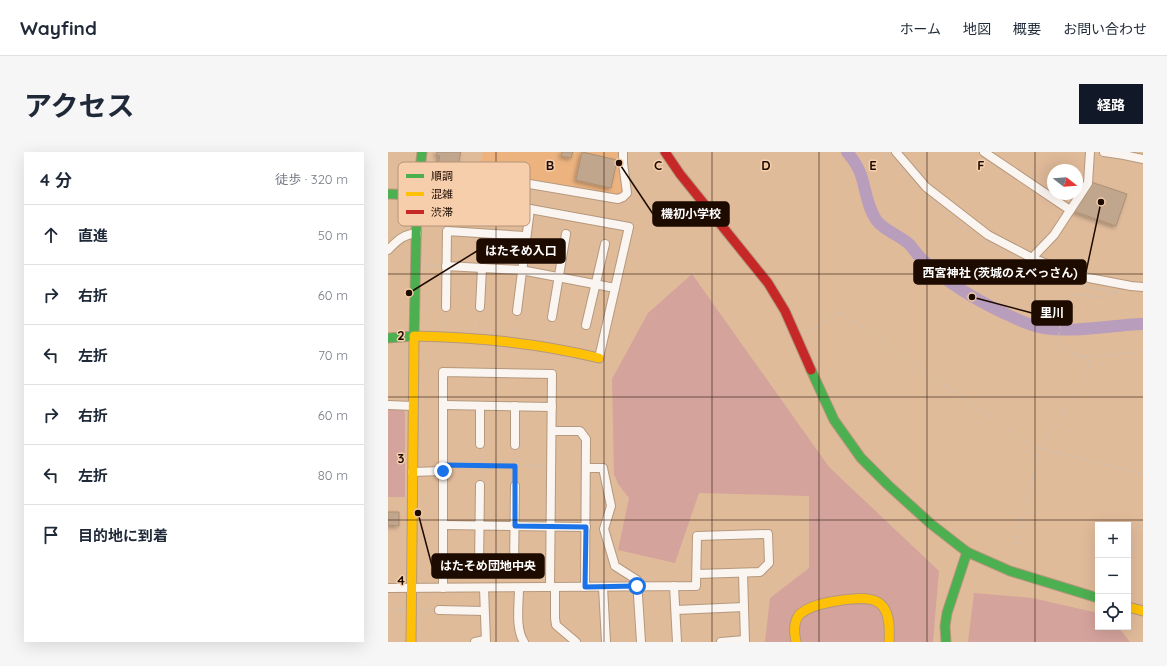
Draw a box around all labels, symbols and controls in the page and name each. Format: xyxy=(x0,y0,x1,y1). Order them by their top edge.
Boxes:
text: Wayfind xyxy=(20,16,97,40)
text: ホーム xyxy=(899,20,941,38)
text: 地図 xyxy=(963,20,991,38)
text: 概要 xyxy=(1013,20,1041,38)
text: お問い合わせ xyxy=(1063,20,1147,38)
button: 経路 xyxy=(1079,84,1143,124)
text: アクセス xyxy=(24,88,135,123)
text: B xyxy=(546,157,554,173)
text: C xyxy=(654,157,662,173)
text: D xyxy=(761,157,771,173)
text: E xyxy=(869,157,877,173)
text: F xyxy=(977,157,985,173)
legend xyxy=(398,162,530,226)
north arrow xyxy=(1047,164,1083,200)
text: 4 分 xyxy=(40,169,72,190)
text: 順調 xyxy=(431,169,453,183)
text: 徒歩 · 320 m xyxy=(275,171,348,187)
text: 混雑 xyxy=(431,187,453,201)
callout: 機初小学校 xyxy=(653,202,729,226)
text: 渋滞 xyxy=(431,205,453,219)
text: 機初小学校 xyxy=(661,206,721,221)
icon: ahead xyxy=(40,224,62,246)
text: 直進 xyxy=(78,226,108,245)
text: 50 m xyxy=(318,227,348,243)
callout: はたそめ入口 xyxy=(477,239,565,263)
text: はたそめ入口 xyxy=(485,243,557,258)
callout: 西宮神社 (茨城のえべっさん) xyxy=(914,260,1086,284)
text: 西宮神社 (茨城のえべっさん) xyxy=(922,265,1078,280)
icon: right xyxy=(40,284,62,306)
text: 右折 xyxy=(78,286,108,305)
text: 60 m xyxy=(318,287,348,303)
callout: 里川 xyxy=(1032,301,1072,325)
text: 里川 xyxy=(1040,305,1064,320)
text: 2 xyxy=(397,327,405,343)
icon: left xyxy=(40,344,62,366)
text: 左折 xyxy=(78,346,108,365)
text: 70 m xyxy=(318,347,348,363)
icon: right xyxy=(40,404,62,426)
text: 右折 xyxy=(78,406,108,425)
text: 60 m xyxy=(318,407,348,423)
text: 3 xyxy=(398,450,405,466)
route end xyxy=(434,462,452,480)
icon: left xyxy=(40,464,62,486)
text: 左折 xyxy=(78,466,108,485)
text: 80 m xyxy=(318,467,348,483)
map controls xyxy=(1095,522,1131,630)
button: + xyxy=(1095,522,1131,558)
icon: arrive xyxy=(40,524,62,546)
text: 目的地に到着 xyxy=(78,526,168,545)
callout: はたそめ団地中央 xyxy=(432,554,544,578)
text: はたそめ団地中央 xyxy=(440,558,536,573)
button: − xyxy=(1095,558,1131,594)
text: 4 xyxy=(397,572,405,588)
route start xyxy=(628,577,646,595)
button: locate xyxy=(1095,594,1131,630)

